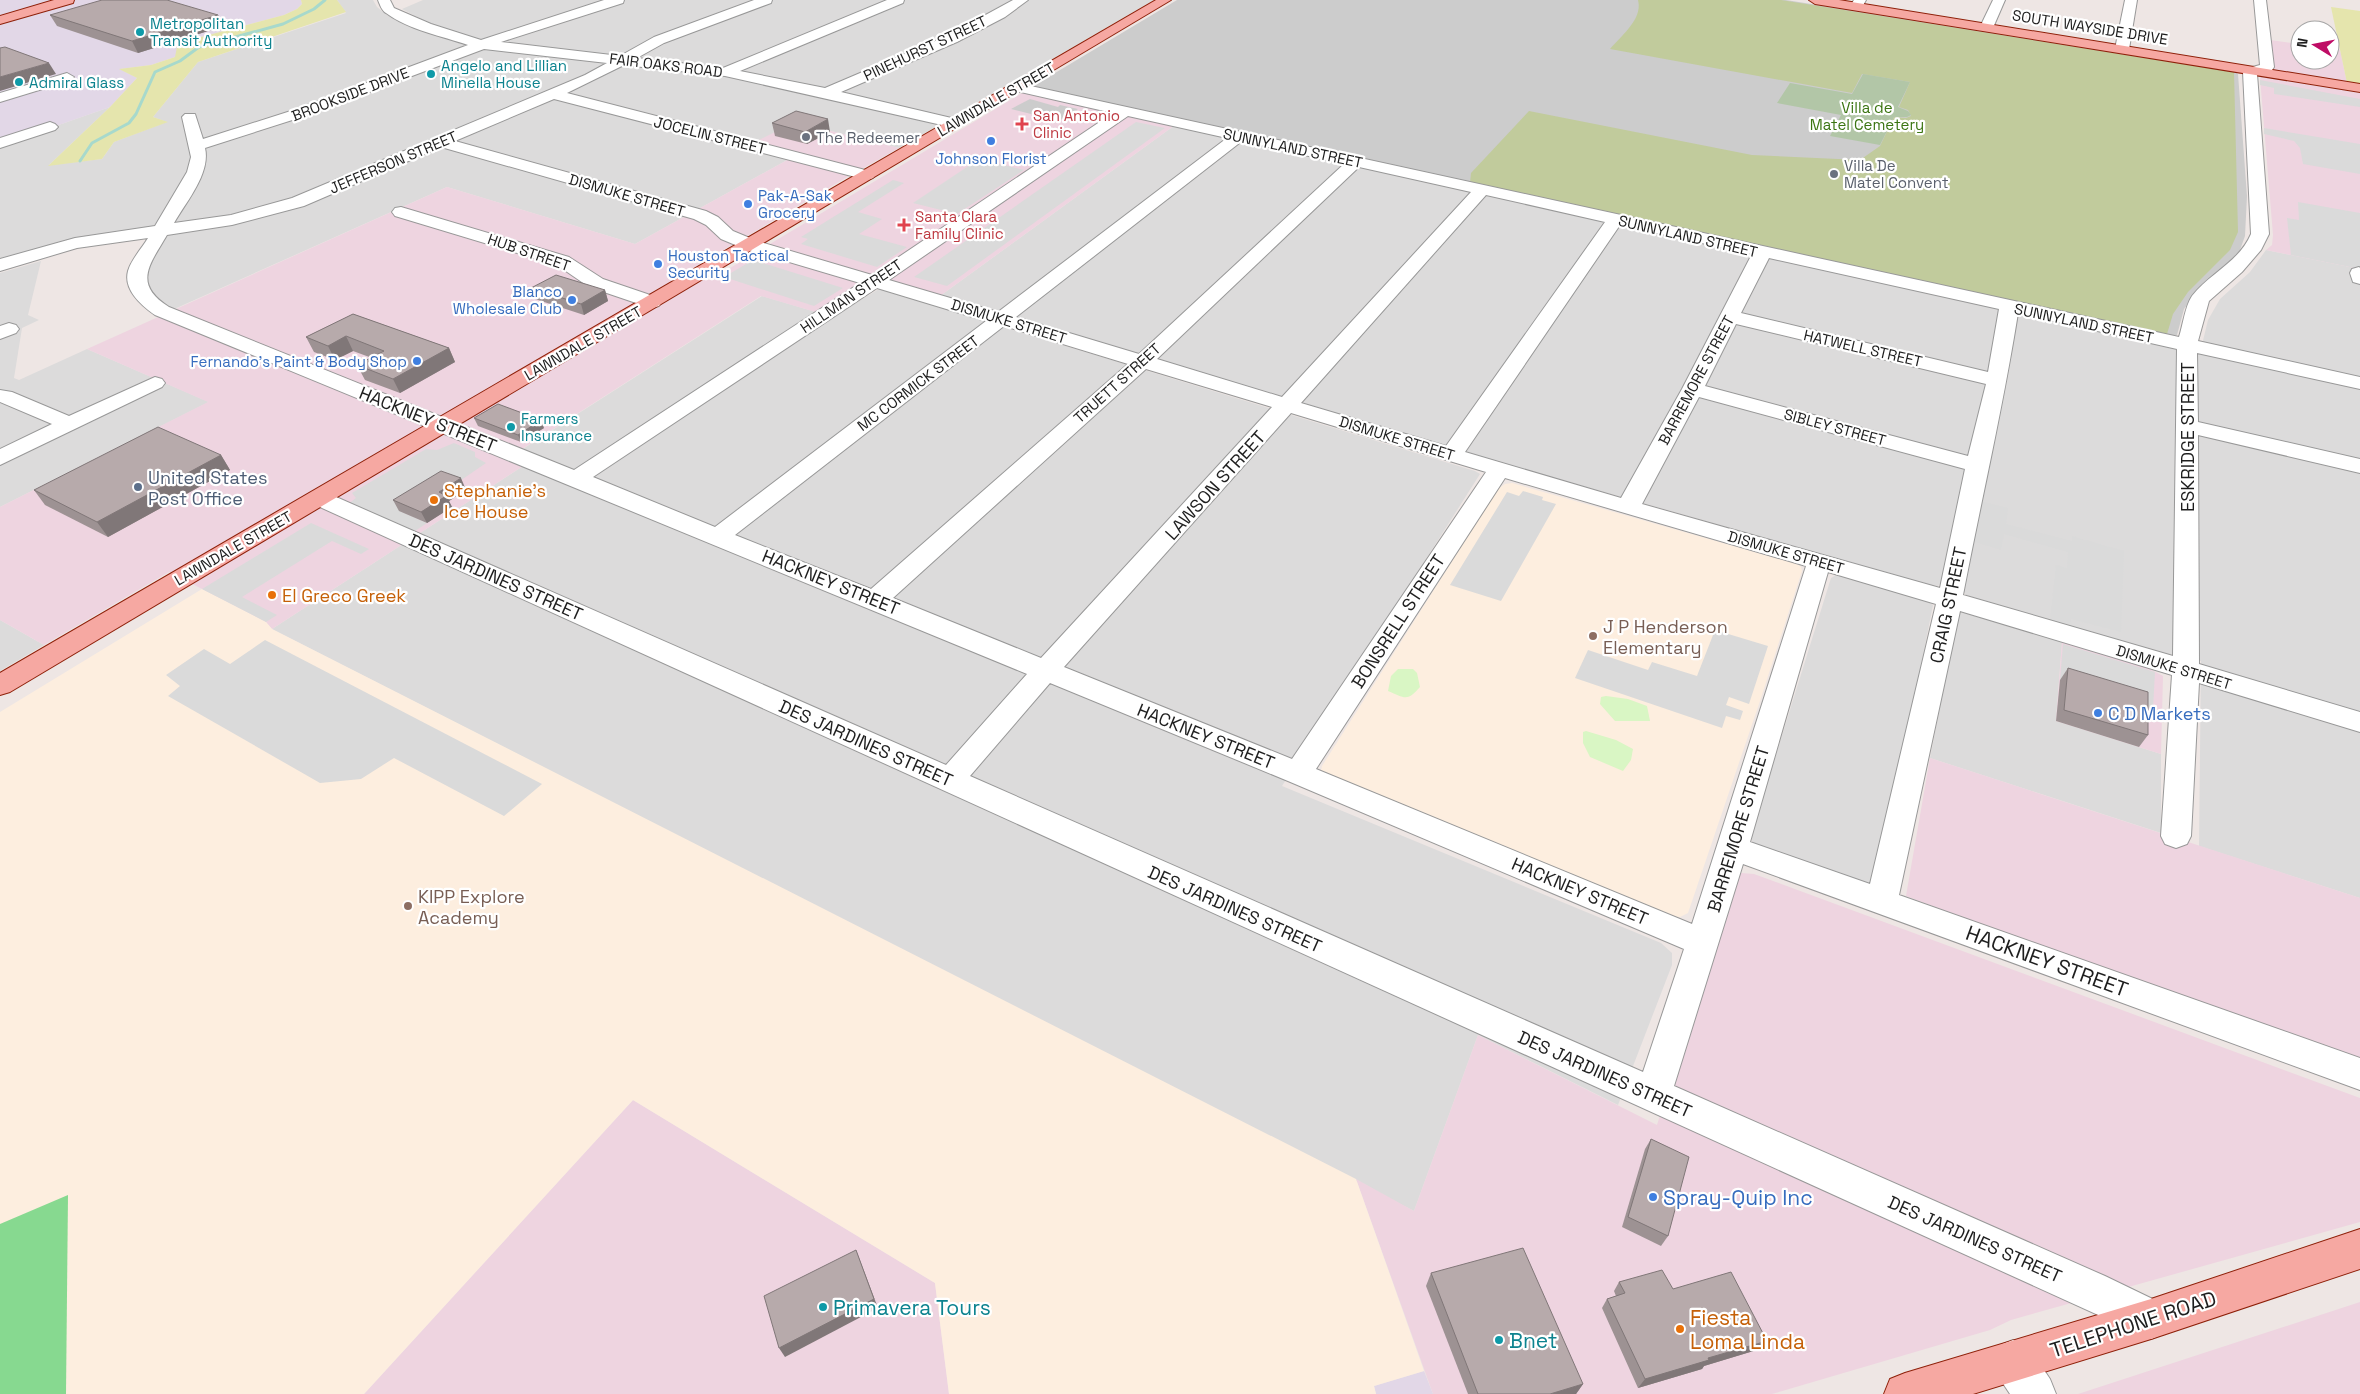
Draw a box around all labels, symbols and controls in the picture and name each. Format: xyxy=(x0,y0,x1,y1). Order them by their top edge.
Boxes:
street label: SOUTH WAYSIDE DRIVE xyxy=(2011,5,2169,49)
street label: PINEHURST STREET xyxy=(860,11,990,85)
place label: Metropolitan Transit Authority xyxy=(150,14,272,50)
north arrow xyxy=(2290,20,2340,70)
marker: Metropolitan Transit Authority xyxy=(134,26,146,38)
text: N xyxy=(2293,37,2312,49)
street label: FAIR OAKS ROAD xyxy=(608,49,724,81)
place label: Angelo and Lillian Minella House xyxy=(441,56,567,92)
street label: LAWNDALE STREET xyxy=(934,57,1058,140)
street label: BROOKSIDE DRIVE xyxy=(289,63,411,125)
marker: Angelo and Lillian Minella House xyxy=(425,68,437,80)
place label: Admiral Glass xyxy=(29,73,124,92)
marker: Admiral Glass xyxy=(13,76,25,88)
park label: Villa de Matel Cemetery xyxy=(1810,98,1924,134)
place label: San Antonio Clinic xyxy=(1033,106,1120,142)
street label: JOCELIN STREET xyxy=(652,112,768,158)
marker: San Antonio Clinic xyxy=(1015,117,1029,131)
street label: SUNNYLAND STREET xyxy=(1221,124,1365,172)
street label: JEFFERSON STREET xyxy=(326,126,460,198)
place label: The Redeemer xyxy=(816,128,920,147)
marker: The Redeemer xyxy=(800,131,812,143)
marker: Johnson Florist xyxy=(985,135,997,147)
place label: Johnson Florist xyxy=(935,149,1047,168)
place label: Villa De Matel Convent xyxy=(1844,156,1949,192)
marker: Villa De Matel Convent xyxy=(1828,168,1840,180)
street label: DISMUKE STREET xyxy=(567,169,687,221)
place label: Pak-A-Sak Grocery xyxy=(758,186,832,222)
marker: Pak-A-Sak Grocery xyxy=(742,198,754,210)
place label: Santa Clara Family Clinic xyxy=(915,207,1004,243)
street label: SUNNYLAND STREET xyxy=(1616,211,1760,261)
marker: Santa Clara Family Clinic xyxy=(897,218,911,232)
street label: HUB STREET xyxy=(485,229,573,275)
place label: Houston Tactical Security xyxy=(668,246,789,282)
street label: HILLMAN STREET xyxy=(796,255,906,337)
marker: Houston Tactical Security xyxy=(652,258,664,270)
place label: Blanco Wholesale Club xyxy=(453,282,562,318)
marker: Blanco Wholesale Club xyxy=(566,294,578,306)
street label: DISMUKE STREET xyxy=(949,294,1069,348)
street label: SUNNYLAND STREET xyxy=(2012,299,2156,347)
street label: LAWNDALE STREET xyxy=(521,301,645,384)
street label: BARREMORE STREET xyxy=(1654,312,1738,448)
street label: HATWELL STREET xyxy=(1802,325,1924,371)
street label: MC CORMICK STREET xyxy=(853,331,983,435)
street label: TRUETT STREET xyxy=(1070,339,1165,427)
place label: Fernando's Paint & Body Shop xyxy=(191,352,407,371)
marker: Fernando's Paint & Body Shop xyxy=(411,355,423,367)
street label: ESKRIDGE STREET xyxy=(2176,362,2199,512)
street label: HACKNEY STREET xyxy=(356,381,500,457)
street label: SIBLEY STREET xyxy=(1782,404,1888,450)
place label: Farmers Insurance xyxy=(521,409,592,445)
street label: DISMUKE STREET xyxy=(1337,411,1457,465)
marker: Farmers Insurance xyxy=(505,421,517,433)
street label: LAWSON STREET xyxy=(1160,425,1270,544)
place label: United States Post Office xyxy=(148,466,267,510)
place label: Stephanie's Ice House xyxy=(444,479,546,523)
marker: United States Post Office xyxy=(132,481,144,493)
marker: Stephanie's Ice House xyxy=(428,494,440,506)
street label: LAWNDALE STREET xyxy=(171,506,295,589)
street label: DISMUKE STREET xyxy=(1726,526,1846,578)
street label: DES JARDINES STREET xyxy=(405,528,587,626)
street label: HACKNEY STREET xyxy=(759,544,903,620)
street label: CRAIG STREET xyxy=(1924,544,1972,665)
street label: BONSRELL STREET xyxy=(1346,549,1450,692)
place label: El Greco Greek xyxy=(282,584,406,607)
marker: El Greco Greek xyxy=(266,589,278,601)
place label: J P Henderson Elementary xyxy=(1603,615,1728,659)
marker: J P Henderson Elementary xyxy=(1587,630,1599,642)
street label: DISMUKE STREET xyxy=(2114,640,2234,694)
street label: DES JARDINES STREET xyxy=(775,694,957,792)
street label: HACKNEY STREET xyxy=(1134,698,1278,774)
place label: C D Markets xyxy=(2108,702,2211,725)
marker: C D Markets xyxy=(2092,707,2104,719)
street label: BARREMORE STREET xyxy=(1702,743,1774,915)
street label: HACKNEY STREET xyxy=(1508,852,1652,930)
street label: DES JARDINES STREET xyxy=(1144,860,1326,958)
place label: KIPP Explore Academy xyxy=(418,885,525,929)
marker: KIPP Explore Academy xyxy=(402,900,414,912)
street label: HACKNEY STREET xyxy=(1962,919,2132,1003)
street label: DES JARDINES STREET xyxy=(1514,1025,1696,1123)
place label: Spray-Quip Inc xyxy=(1663,1184,1813,1211)
street label: DES JARDINES STREET xyxy=(1884,1190,2066,1288)
marker: Spray-Quip Inc xyxy=(1647,1191,1659,1203)
street label: TELEPHONE ROAD xyxy=(2046,1284,2220,1364)
place label: Primavera Tours xyxy=(833,1294,991,1321)
marker: Primavera Tours xyxy=(817,1301,829,1313)
place label: Fiesta Loma Linda xyxy=(1690,1304,1805,1355)
marker: Fiesta Loma Linda xyxy=(1674,1323,1686,1335)
place label: Bnet xyxy=(1509,1327,1557,1354)
marker: Bnet xyxy=(1493,1334,1505,1346)

